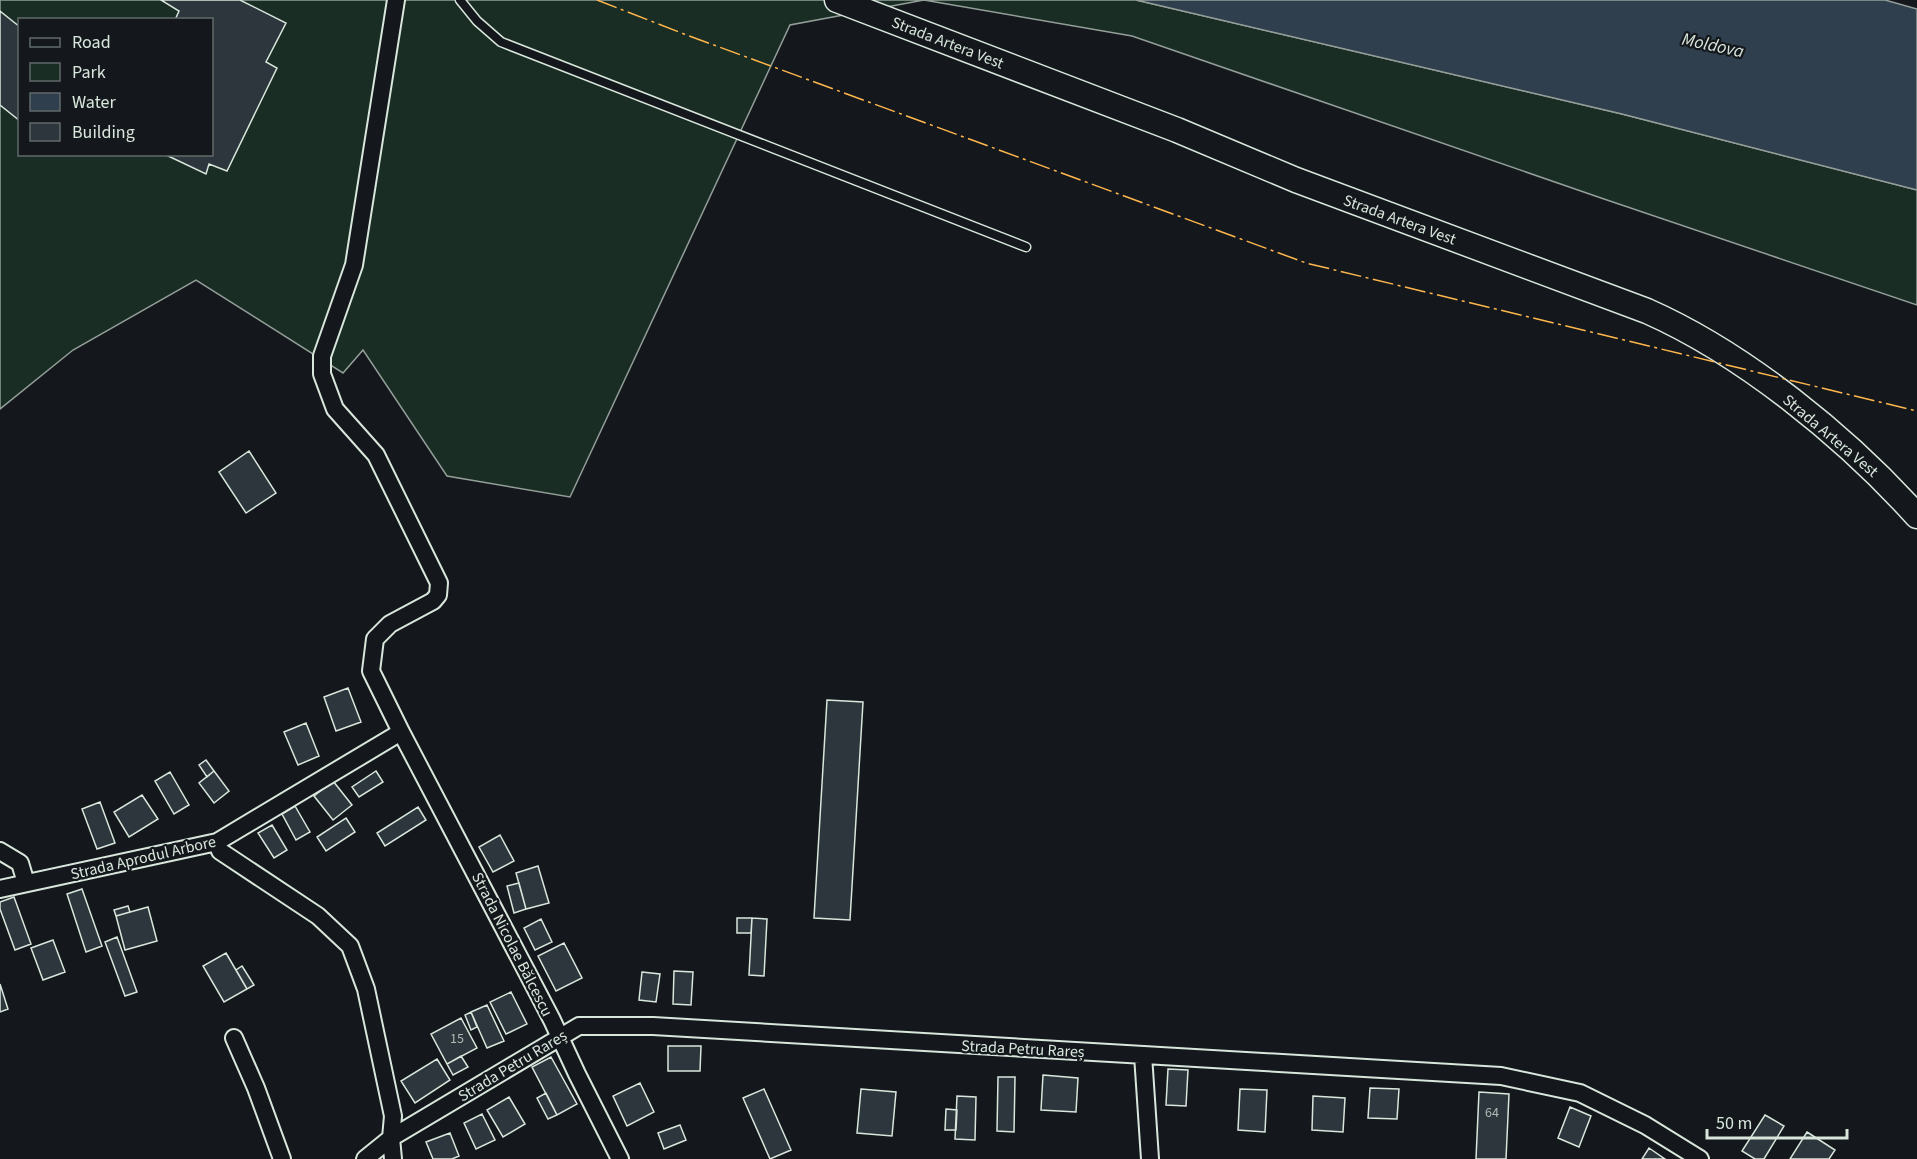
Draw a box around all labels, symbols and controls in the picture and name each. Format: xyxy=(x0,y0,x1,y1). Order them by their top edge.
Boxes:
street label: Strada Artera Vest xyxy=(888,11,1007,75)
legend xyxy=(18,18,213,156)
water label: Moldova xyxy=(1680,27,1747,64)
text: Road xyxy=(72,30,111,55)
text: Park xyxy=(72,60,106,85)
text: Water xyxy=(72,90,116,115)
text: Building xyxy=(72,120,135,145)
street label: Strada Artera Vest xyxy=(1340,189,1460,251)
street label: Strada Artera Vest xyxy=(1778,389,1883,483)
street label: Strada Aprodul Arbore xyxy=(68,831,218,885)
street label: Strada Nicolae Bălcescu xyxy=(466,868,558,1020)
street label: Strada Petru Rareș xyxy=(454,1024,571,1107)
house number: 15 xyxy=(450,1029,464,1049)
street label: Strada Petru Rareș xyxy=(961,1035,1085,1063)
scale bar xyxy=(1707,1102,1846,1140)
house number: 64 xyxy=(1485,1103,1499,1123)
text: 50 m xyxy=(1716,1111,1752,1136)

